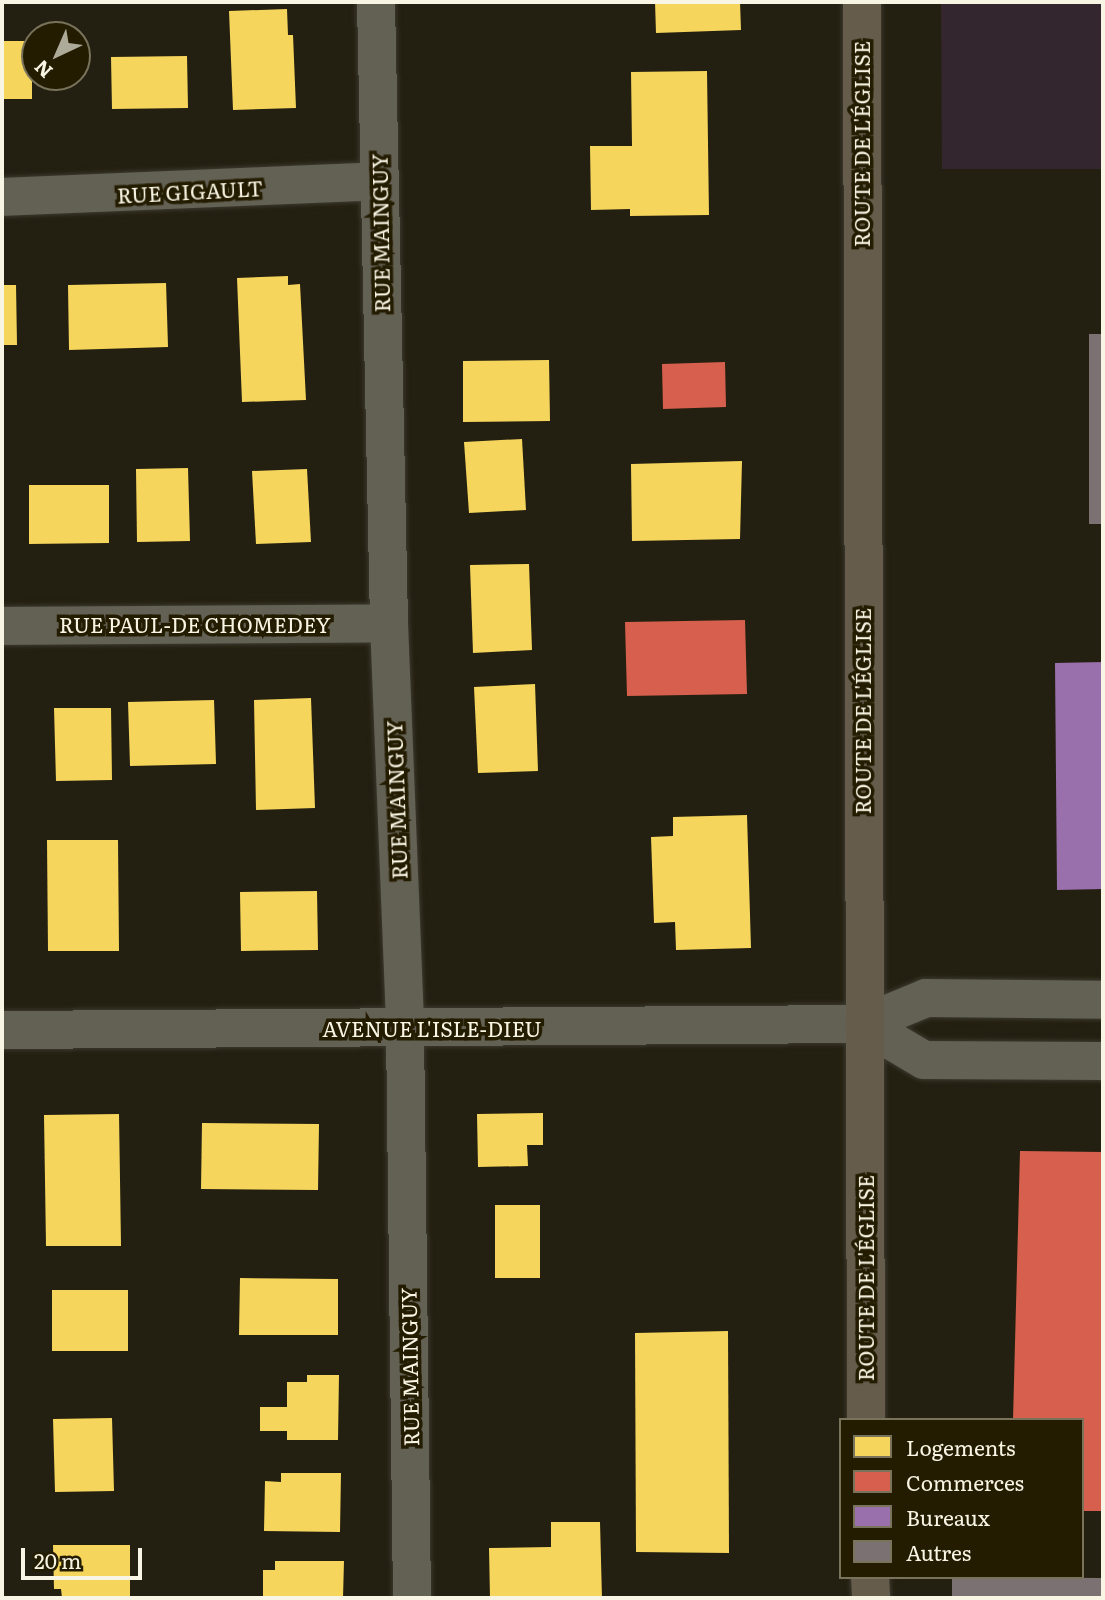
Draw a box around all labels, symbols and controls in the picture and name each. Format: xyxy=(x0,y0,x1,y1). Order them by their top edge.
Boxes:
north arrow xyxy=(21,21,91,91)
street label: ROUTE DE L'ÉGLISE xyxy=(848,41,874,247)
text: N xyxy=(27,54,58,85)
street label: RUE MAINGUY xyxy=(366,153,394,313)
street label: RUE GIGAULT xyxy=(116,175,264,207)
street label: ROUTE DE L'ÉGLISE xyxy=(849,608,875,814)
street label: RUE PAUL-DE CHOMEDEY xyxy=(59,611,331,637)
street label: RUE MAINGUY xyxy=(381,720,411,880)
street label: AVENUE L'ISLE-DIEU xyxy=(322,1015,542,1041)
street label: ROUTE DE L'ÉGLISE xyxy=(852,1175,878,1381)
street label: RUE MAINGUY xyxy=(395,1287,423,1447)
legend xyxy=(839,1418,1084,1579)
text: Logements xyxy=(906,1431,1015,1462)
text: Commerces xyxy=(906,1466,1024,1497)
text: Bureaux xyxy=(906,1501,990,1532)
scale bar xyxy=(24,1534,145,1578)
text: Autres xyxy=(906,1536,971,1567)
text: 20 m xyxy=(34,1544,81,1575)

